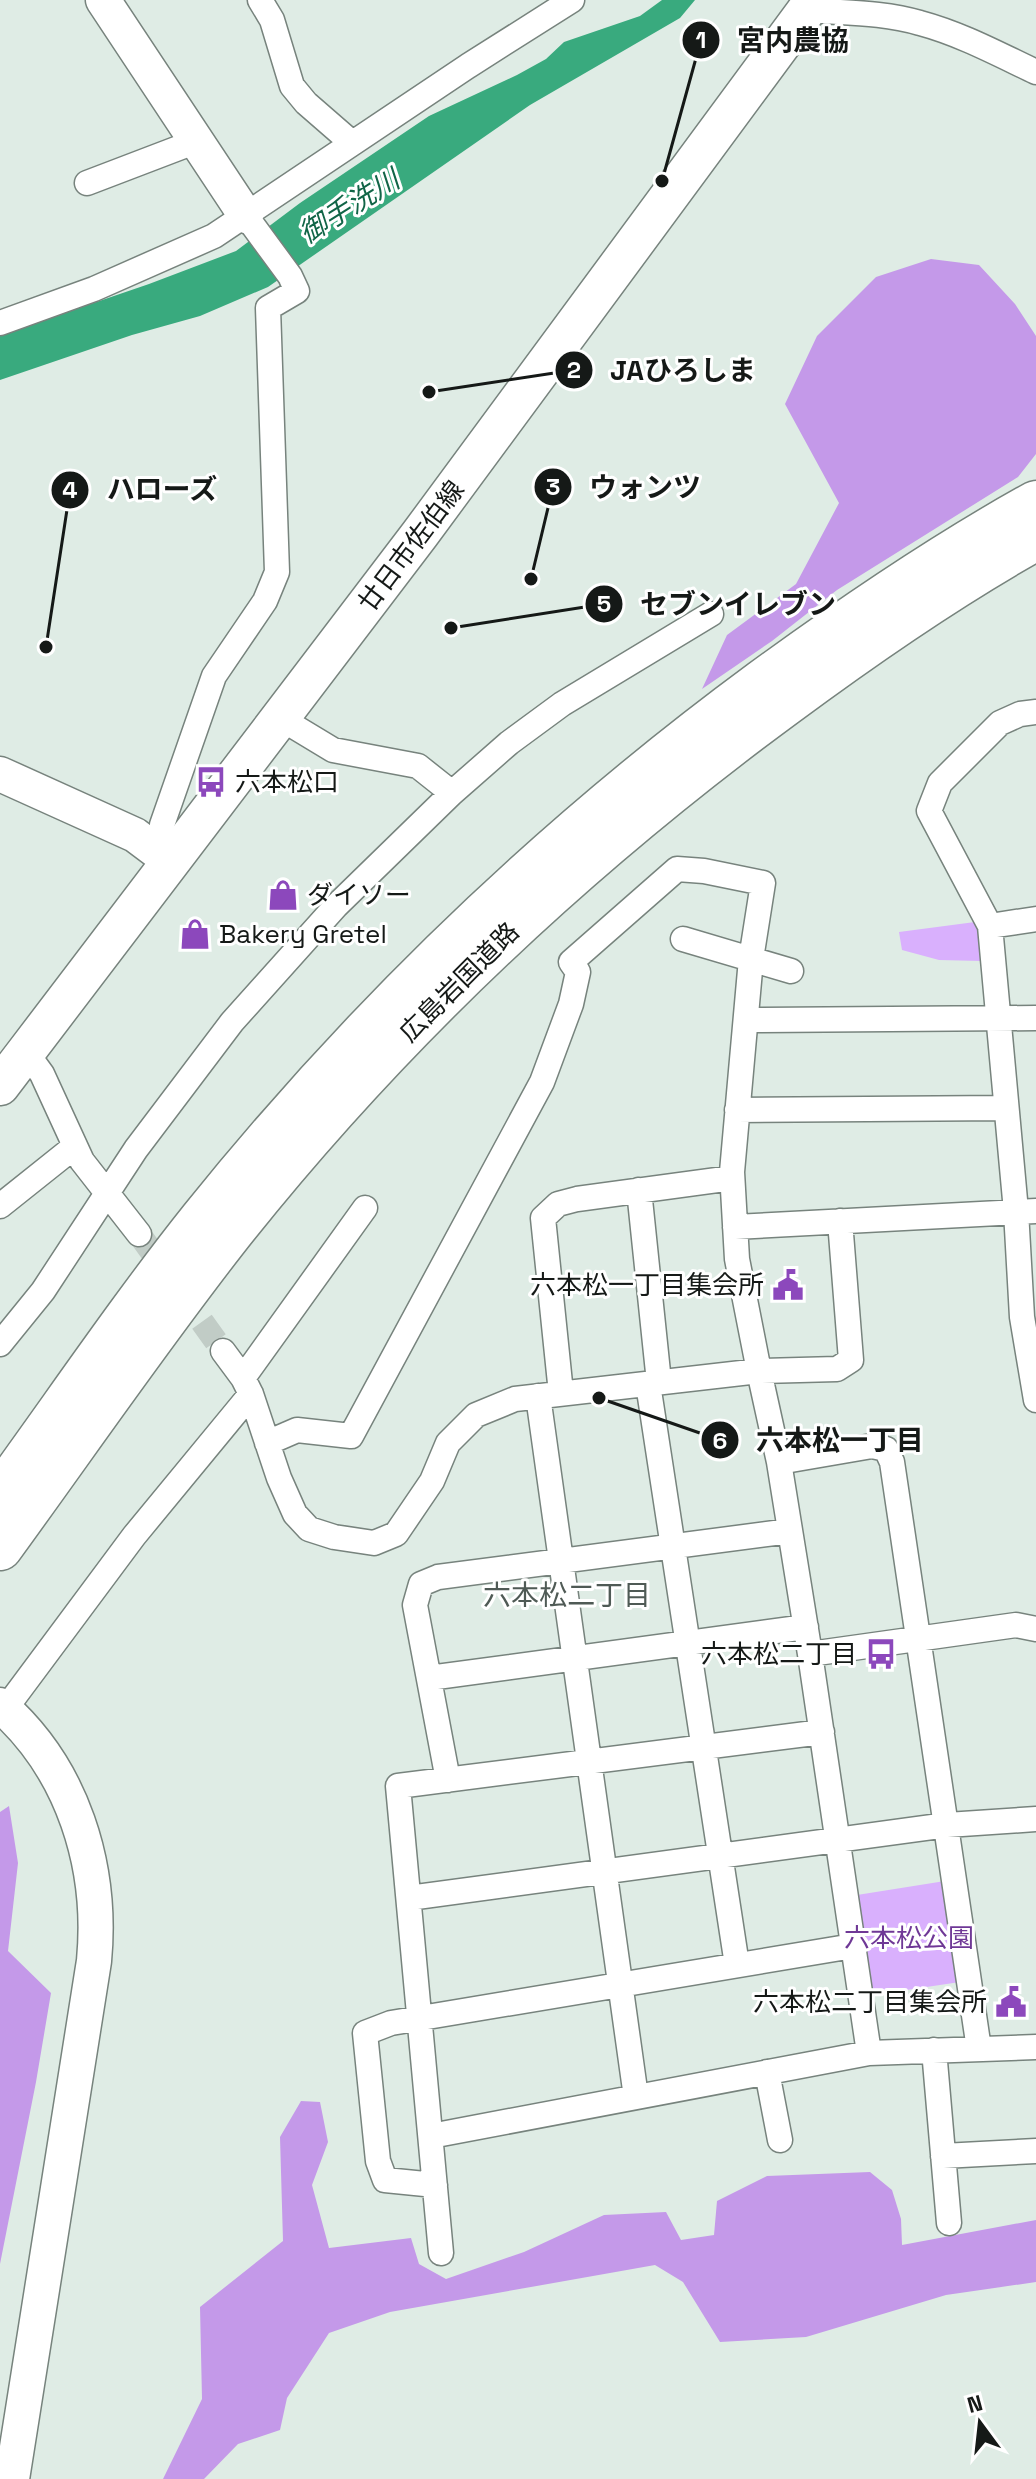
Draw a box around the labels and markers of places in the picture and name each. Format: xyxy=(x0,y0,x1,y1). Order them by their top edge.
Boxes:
callout: 宮内農協 xyxy=(681,14,865,66)
callout: JAひろしま xyxy=(554,344,772,396)
callout: ウォンツ xyxy=(533,461,717,513)
callout: ハローズ xyxy=(50,464,234,516)
callout: セブンイレブン xyxy=(584,578,852,630)
bus stop icon: 六本松口 xyxy=(194,765,228,799)
place label: 六本松口 xyxy=(235,765,339,799)
shop icon: ダイソー xyxy=(266,878,300,912)
place label: ダイソー xyxy=(307,878,411,912)
shop icon: Bakery Gretel xyxy=(178,917,212,951)
place label: Bakery Gretel xyxy=(219,917,387,951)
place label: 六本松一丁目集会所 xyxy=(530,1268,764,1302)
public building icon: 六本松一丁目集会所 xyxy=(771,1268,805,1302)
callout: 六本松一丁目 xyxy=(700,1414,940,1466)
place label: 六本松二丁目 xyxy=(701,1637,857,1671)
bus stop icon: 六本松二丁目 xyxy=(864,1637,898,1671)
place label: 六本松二丁目集会所 xyxy=(753,1985,987,2019)
public building icon: 六本松二丁目集会所 xyxy=(994,1985,1028,2019)

